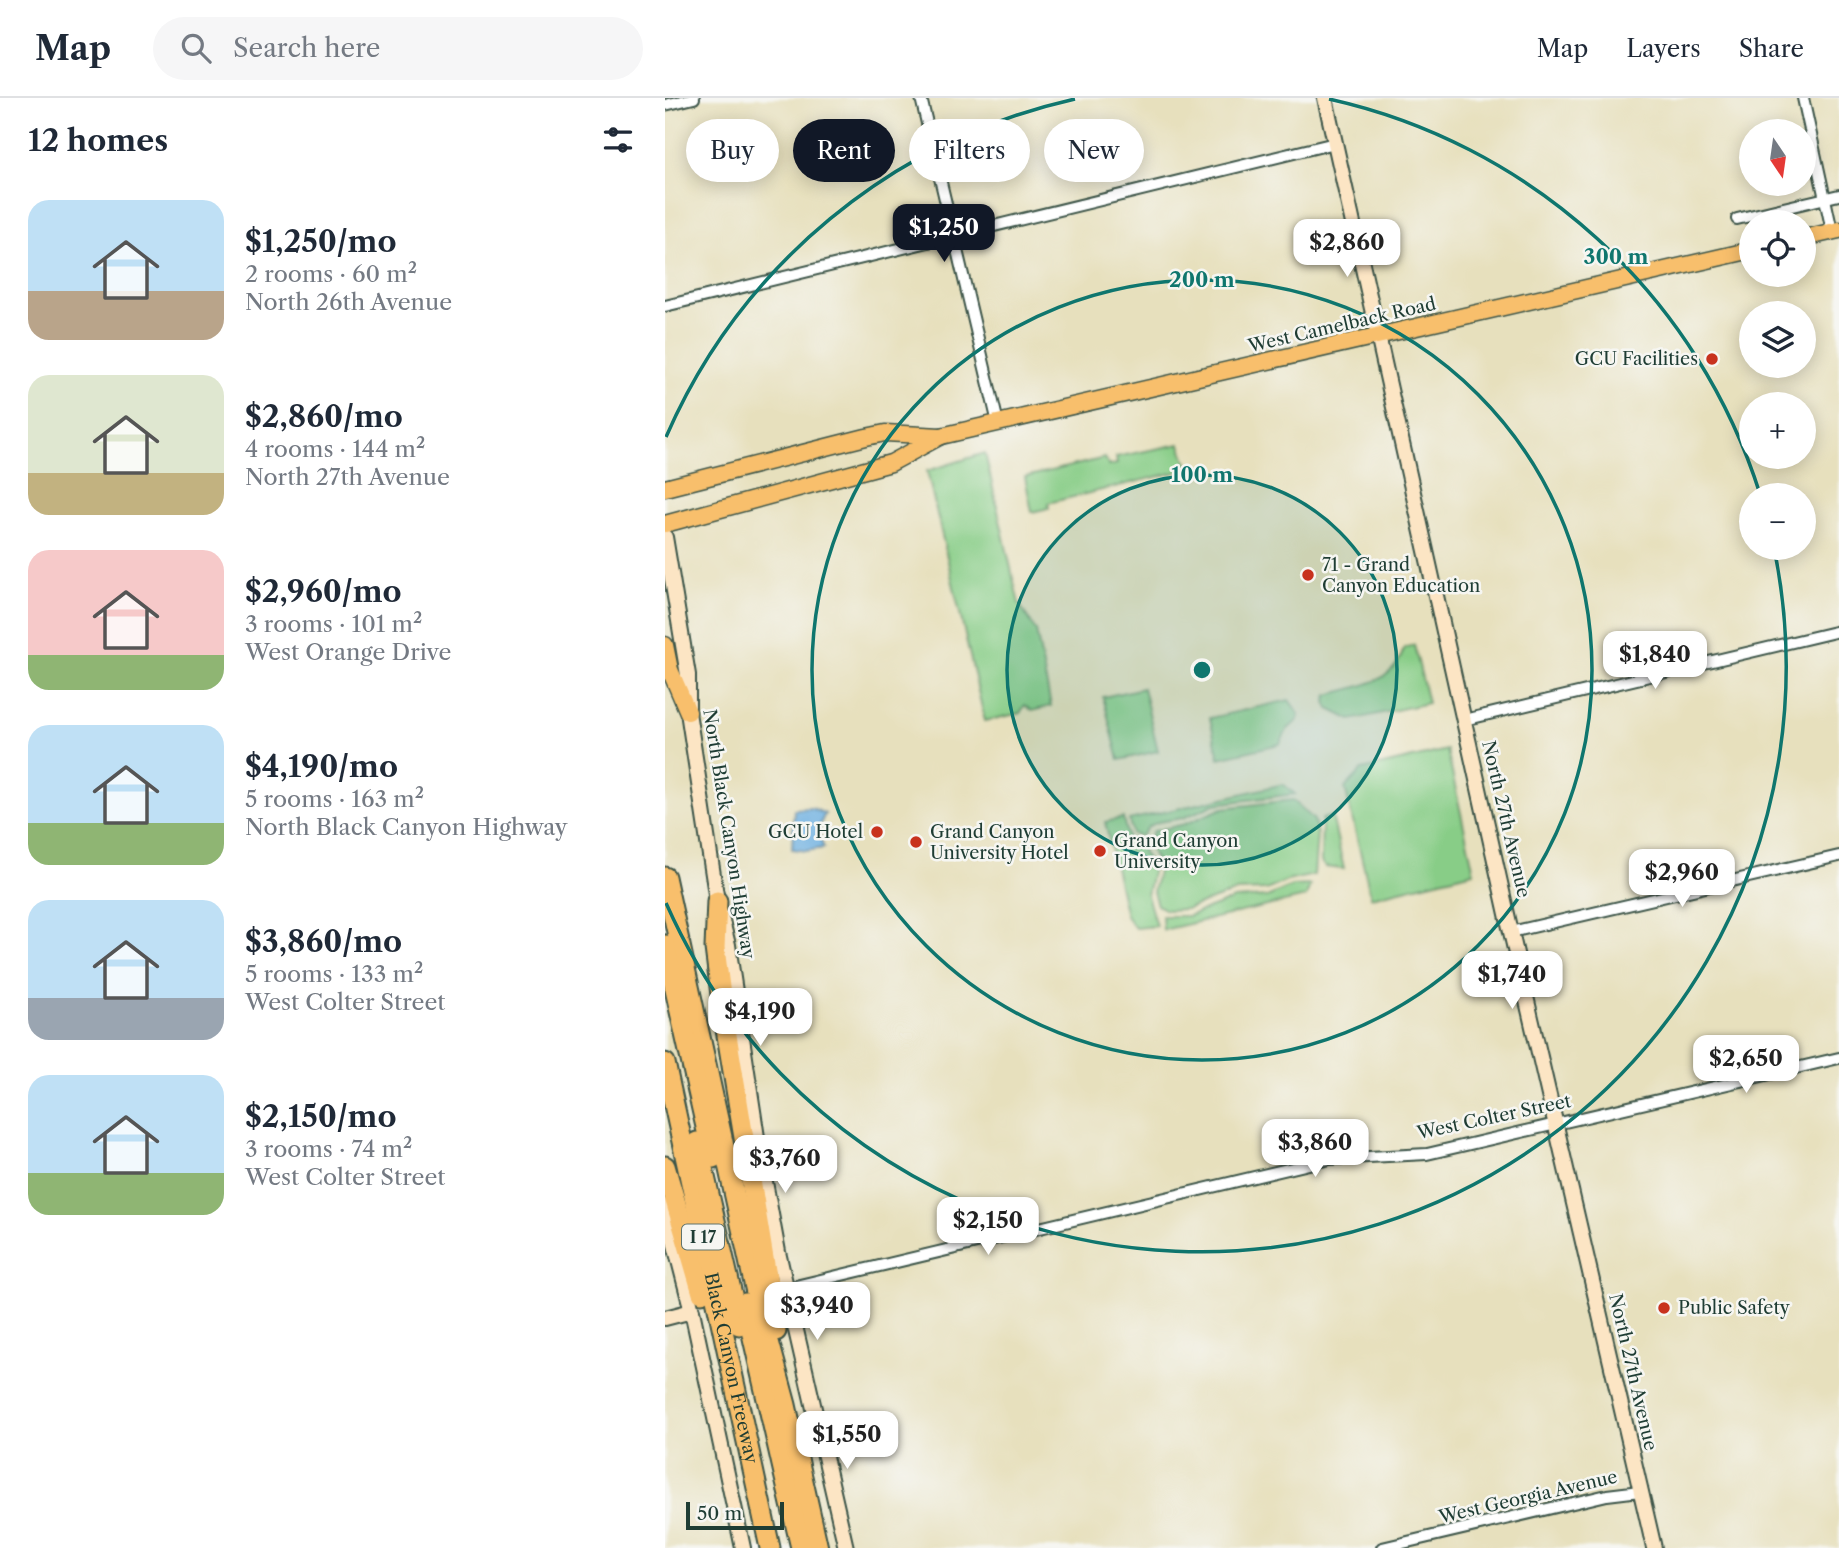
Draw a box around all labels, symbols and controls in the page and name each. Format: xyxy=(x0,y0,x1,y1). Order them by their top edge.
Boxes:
search box xyxy=(153,17,643,80)
text: Map xyxy=(35,28,111,69)
icon: search xyxy=(177,29,215,67)
text: Search here xyxy=(233,32,380,64)
text: Map xyxy=(1537,34,1588,63)
text: Layers xyxy=(1626,34,1701,63)
text: Share xyxy=(1739,34,1804,63)
chip: Buy xyxy=(686,119,779,182)
chip: Rent xyxy=(793,119,895,182)
chip: Filters xyxy=(909,119,1030,182)
chip: New xyxy=(1044,119,1144,182)
north arrow xyxy=(1739,119,1817,196)
map controls xyxy=(1739,119,1816,560)
icon: filters xyxy=(599,121,637,159)
text: 12 homes xyxy=(28,122,168,159)
pin: $1,250 xyxy=(887,204,1001,264)
button: locate xyxy=(1739,210,1816,287)
text: $1,250 xyxy=(909,213,979,241)
pin: $2,860 xyxy=(1290,220,1404,279)
text: $1,250/mo xyxy=(245,223,397,260)
icon: home xyxy=(84,228,168,312)
text: $2,860 xyxy=(1309,228,1385,256)
text: 300 m xyxy=(1584,244,1648,269)
text: 2 rooms · 60 m² xyxy=(245,260,417,288)
text: 200 m xyxy=(1169,267,1235,292)
text: North 26th Avenue xyxy=(245,288,452,316)
street label: West Camelback Road xyxy=(1245,293,1438,358)
button: layers xyxy=(1739,301,1816,378)
place label: GCU Facilities xyxy=(1575,348,1698,370)
marker: GCU Facilities xyxy=(1704,351,1720,367)
button: + xyxy=(1739,392,1816,469)
text: $2,860/mo xyxy=(245,398,403,435)
icon: home xyxy=(84,403,168,487)
text: 4 rooms · 144 m² xyxy=(245,435,425,463)
text: 100 m xyxy=(1171,462,1233,487)
text: North 27th Avenue xyxy=(245,463,450,491)
button: − xyxy=(1739,483,1816,560)
place label: 71 - Grand Canyon Education xyxy=(1322,554,1480,597)
marker: 71 - Grand Canyon Education xyxy=(1300,567,1316,583)
text: $2,960/mo xyxy=(245,573,402,610)
icon: home xyxy=(84,578,168,662)
text: 3 rooms · 101 m² xyxy=(245,610,422,638)
pin: $1,840 xyxy=(1598,632,1712,691)
text: West Orange Drive xyxy=(245,638,451,666)
text: $1,840 xyxy=(1619,640,1691,668)
centre of rings xyxy=(1190,658,1214,682)
street label: North Black Canyon Highway xyxy=(698,708,760,961)
street label: North 27th Avenue xyxy=(1477,738,1535,900)
text: $4,190/mo xyxy=(245,748,398,785)
icon: home xyxy=(84,753,168,837)
text: 5 rooms · 163 m² xyxy=(245,785,424,813)
text: North Black Canyon Highway xyxy=(245,813,568,841)
place label: GCU Hotel xyxy=(768,821,863,843)
place label: Grand Canyon University Hotel xyxy=(930,821,1069,864)
marker: GCU Hotel xyxy=(869,824,885,840)
place label: Grand Canyon University xyxy=(1114,830,1239,873)
marker: Grand Canyon University Hotel xyxy=(908,834,924,850)
marker: Grand Canyon University xyxy=(1092,843,1108,859)
pin: $2,960 xyxy=(1625,850,1739,909)
text: $2,960 xyxy=(1645,858,1719,886)
text: $3,860/mo xyxy=(245,923,402,960)
icon: home xyxy=(84,928,168,1012)
pin: $1,740 xyxy=(1455,951,1569,1011)
text: 5 rooms · 133 m² xyxy=(245,960,423,988)
text: $1,740 xyxy=(1478,960,1546,988)
text: West Colter Street xyxy=(245,988,445,1016)
pin: $4,190 xyxy=(703,988,817,1048)
text: $4,190 xyxy=(724,997,796,1025)
pin: $2,650 xyxy=(1689,1035,1803,1095)
text: $2,650 xyxy=(1709,1044,1783,1072)
street label: West Colter Street xyxy=(1414,1090,1574,1144)
text: $2,150/mo xyxy=(245,1098,397,1135)
icon: home xyxy=(84,1103,168,1187)
pin: $3,860 xyxy=(1258,1119,1372,1179)
text: $3,860 xyxy=(1278,1128,1352,1156)
text: 3 rooms · 74 m² xyxy=(245,1135,412,1163)
pin: $3,760 xyxy=(728,1136,842,1195)
text: $3,760 xyxy=(749,1144,821,1172)
text: West Colter Street xyxy=(245,1163,445,1191)
pin: $2,150 xyxy=(931,1198,1045,1257)
text: $2,150 xyxy=(953,1206,1023,1234)
road number: I 17 xyxy=(682,1224,724,1250)
street label: Black Canyon Freeway xyxy=(700,1270,763,1466)
pin: $3,940 xyxy=(760,1282,874,1342)
text: $3,940 xyxy=(780,1291,854,1319)
street label: North 27th Avenue xyxy=(1604,1291,1662,1453)
place label: Public Safety xyxy=(1678,1297,1791,1319)
marker: Public Safety xyxy=(1656,1300,1672,1316)
pin: $1,550 xyxy=(790,1412,904,1471)
text: $1,550 xyxy=(812,1420,882,1448)
street label: West Georgia Avenue xyxy=(1436,1466,1619,1528)
scale bar xyxy=(686,1499,784,1531)
text: 50 m xyxy=(697,1502,742,1525)

